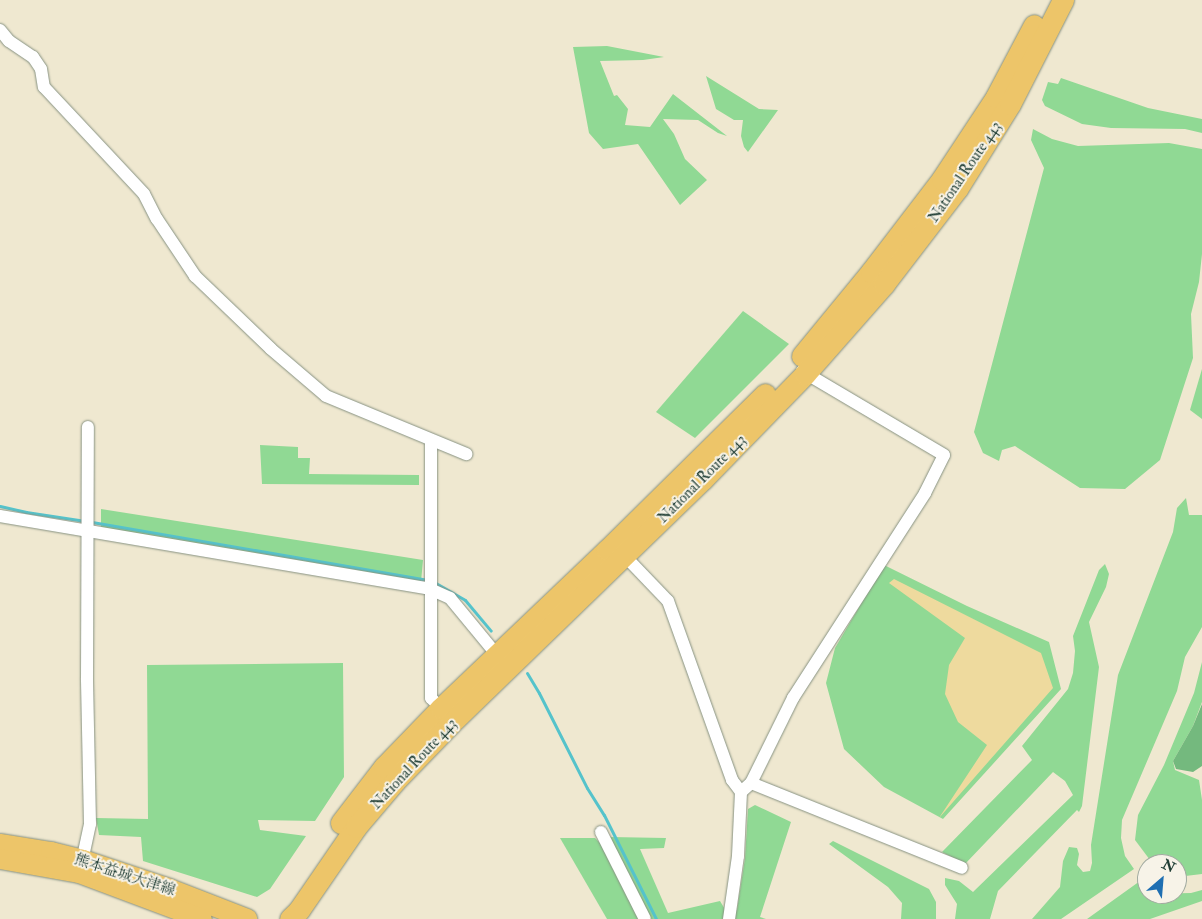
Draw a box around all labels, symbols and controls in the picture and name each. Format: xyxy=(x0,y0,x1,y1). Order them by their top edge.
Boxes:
street label: National Route 443 xyxy=(925,118,1005,226)
street label: National Route 443 xyxy=(654,431,750,527)
street label: National Route 443 xyxy=(367,715,461,813)
street label: 熊本益城大津線 xyxy=(72,850,178,900)
north arrow xyxy=(1137,854,1187,904)
text: N xyxy=(1159,856,1178,876)

